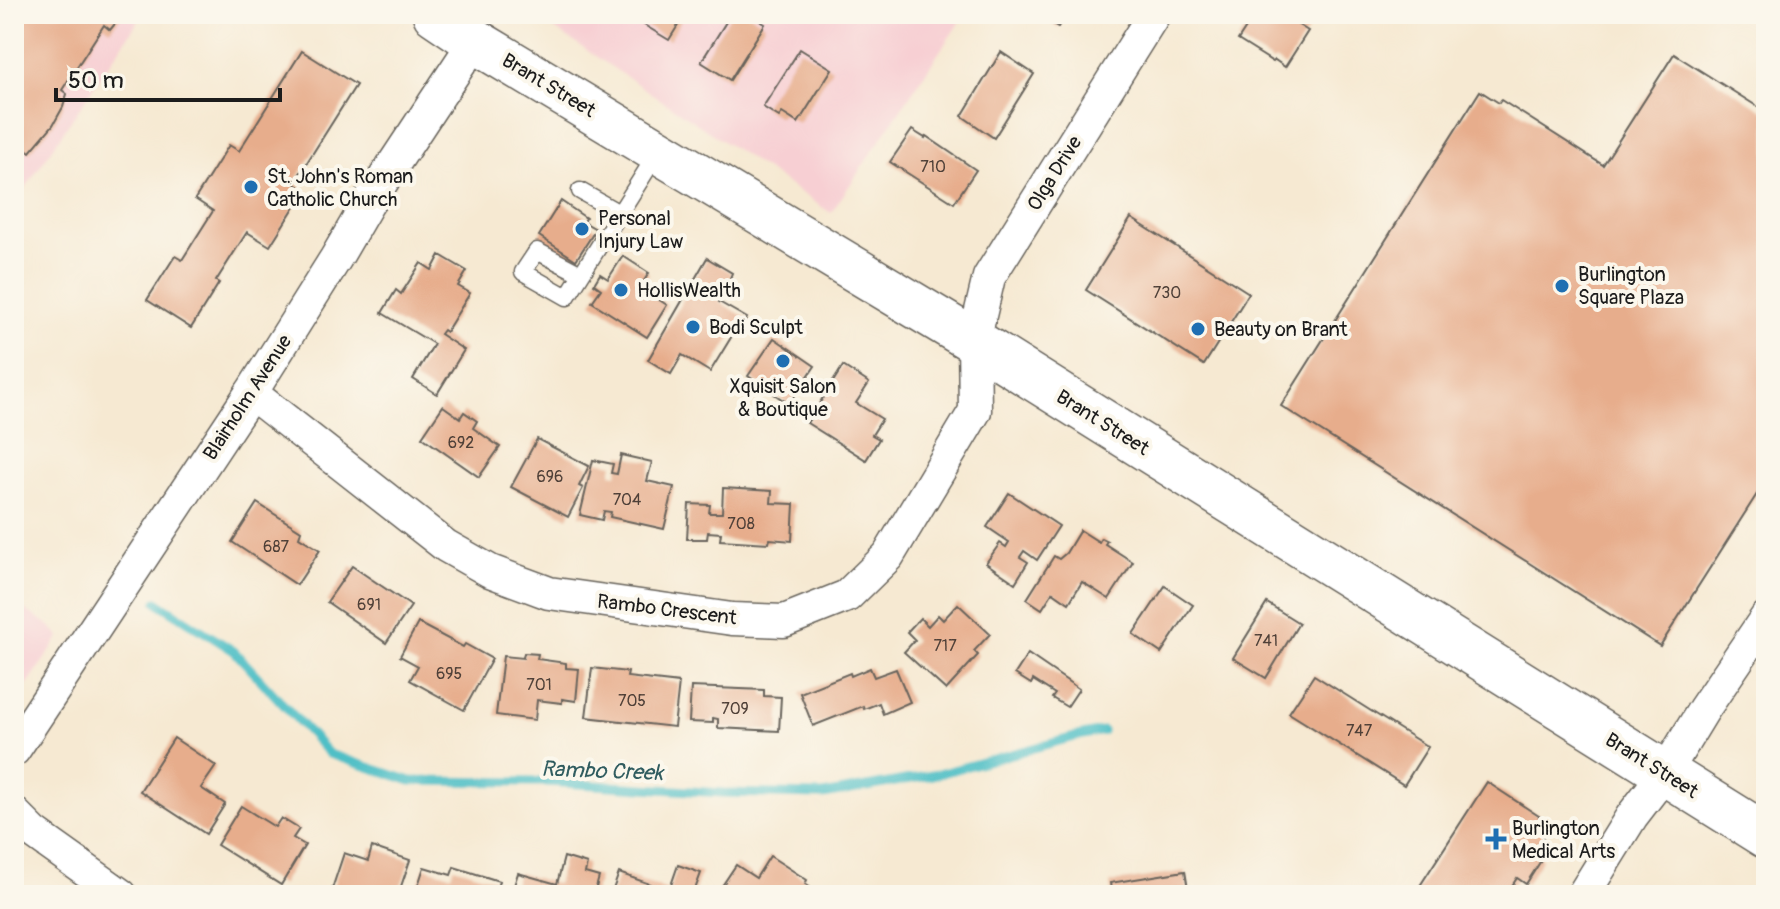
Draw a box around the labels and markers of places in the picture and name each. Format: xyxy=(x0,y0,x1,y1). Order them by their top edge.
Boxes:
place label: St. John's Roman Catholic Church xyxy=(267,164,413,212)
marker: St. John's Roman Catholic Church xyxy=(242,178,260,196)
place label: Personal Injury Law xyxy=(598,206,684,254)
marker: Personal Injury Law xyxy=(573,220,591,238)
place label: Burlington Square Plaza xyxy=(1578,262,1684,310)
marker: Burlington Square Plaza xyxy=(1553,277,1571,295)
place label: HollisWealth xyxy=(637,278,741,303)
marker: HollisWealth xyxy=(612,281,630,299)
place label: Bodi Sculpt xyxy=(709,315,804,340)
place label: Beauty on Brant xyxy=(1214,317,1349,342)
marker: Bodi Sculpt xyxy=(684,318,702,336)
marker: Beauty on Brant xyxy=(1189,320,1207,338)
marker: Xquisit Salon & Boutique xyxy=(774,352,792,370)
place label: Xquisit Salon & Boutique xyxy=(730,374,836,422)
place label: Burlington Medical Arts xyxy=(1512,816,1615,864)
marker: Burlington Medical Arts xyxy=(1487,830,1505,848)

